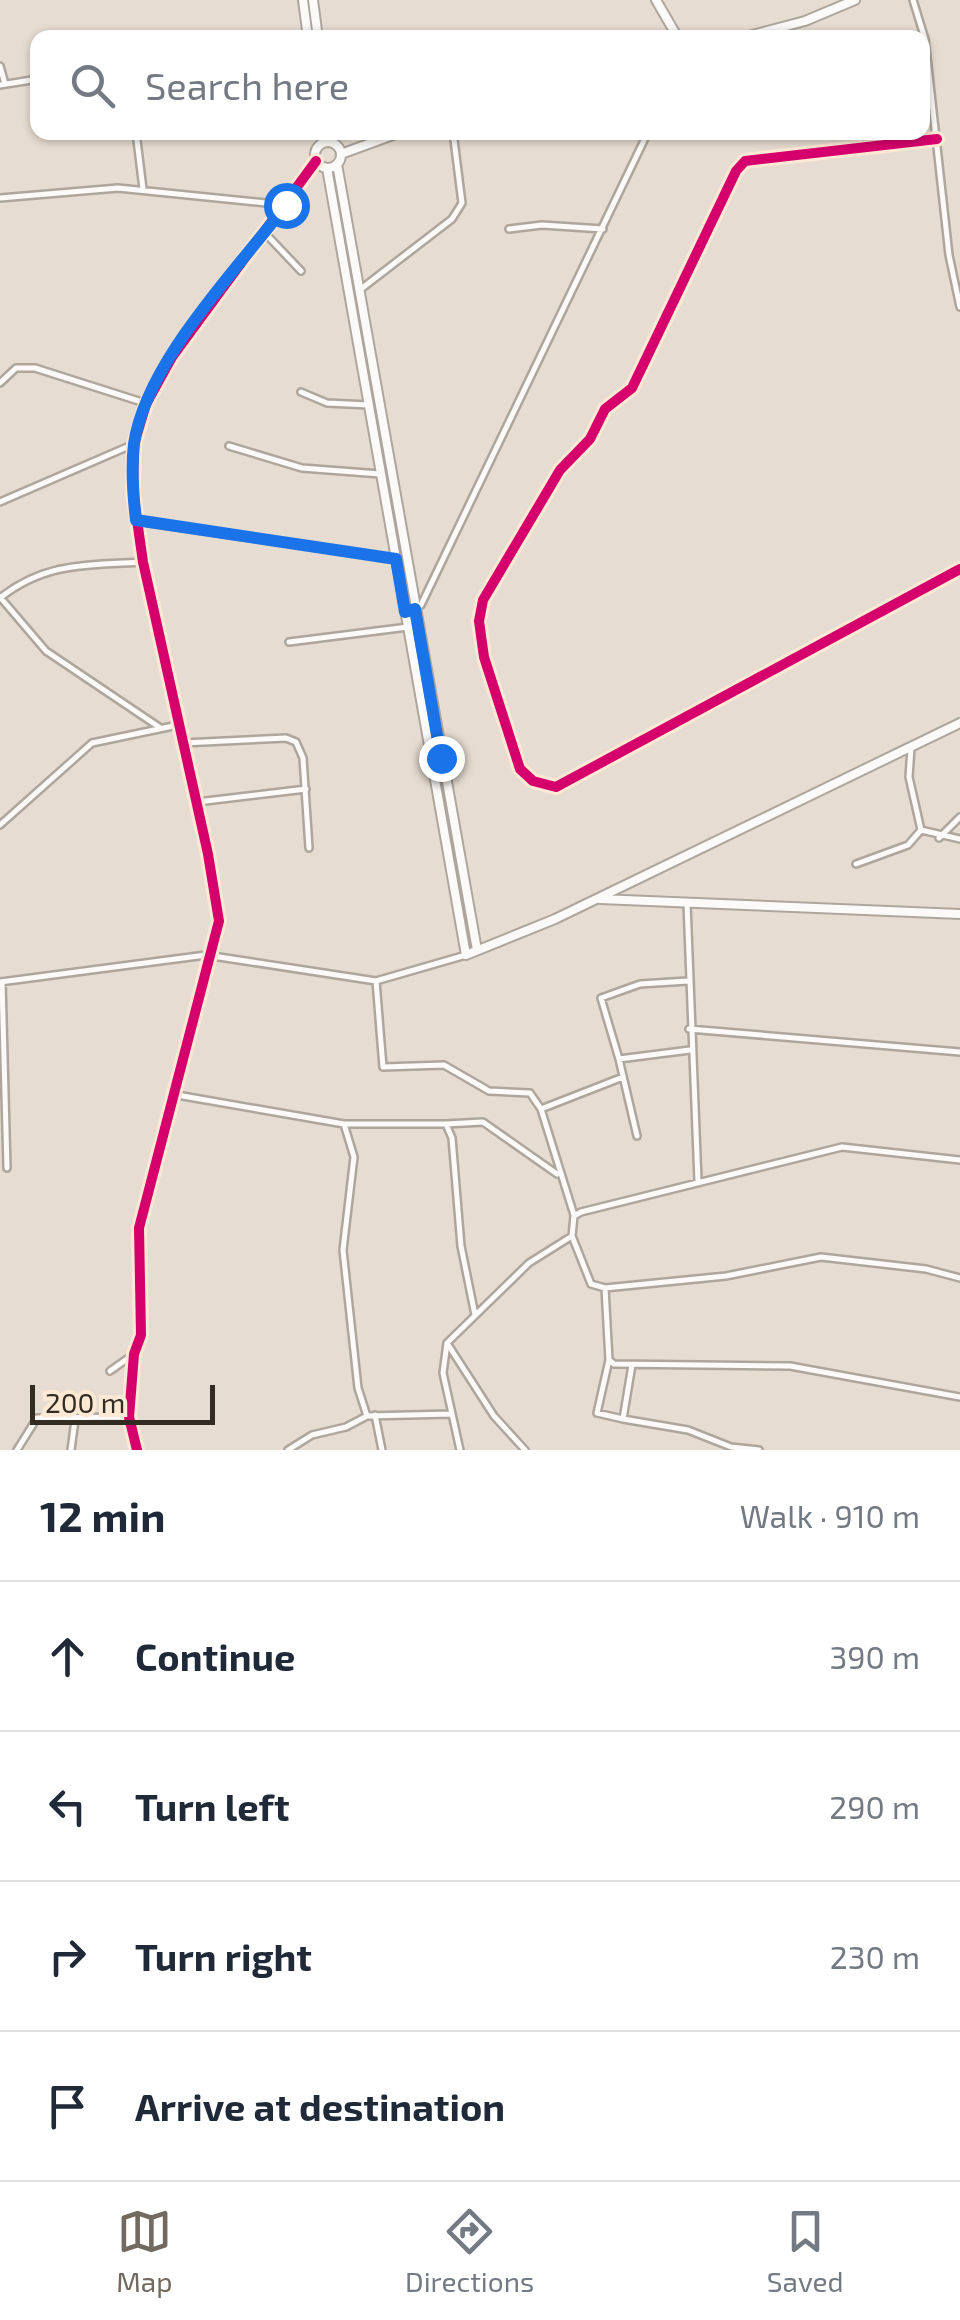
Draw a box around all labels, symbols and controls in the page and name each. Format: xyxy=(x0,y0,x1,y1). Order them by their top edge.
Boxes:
search box xyxy=(30,30,930,140)
icon: search xyxy=(65,58,120,113)
text: Search here xyxy=(145,62,349,108)
route start xyxy=(264,183,310,229)
route end xyxy=(419,736,465,782)
scale bar xyxy=(30,1380,215,1424)
text: 200 m xyxy=(45,1385,125,1419)
text: 12 min xyxy=(40,1490,165,1540)
text: Walk · 910 m xyxy=(740,1496,920,1534)
icon: ahead xyxy=(40,1629,95,1684)
text: Continue xyxy=(135,1633,295,1679)
text: 390 m xyxy=(829,1637,920,1675)
icon: left xyxy=(40,1779,95,1834)
text: Turn left xyxy=(135,1783,290,1829)
text: 290 m xyxy=(829,1787,920,1825)
icon: right xyxy=(40,1929,95,1984)
text: Turn right xyxy=(135,1933,312,1979)
text: 230 m xyxy=(830,1937,920,1975)
icon: arrive xyxy=(40,2079,95,2134)
text: Arrive at destination xyxy=(135,2083,505,2129)
tab: Map xyxy=(116,2204,172,2298)
tab: Directions xyxy=(405,2204,534,2298)
tab: Saved xyxy=(767,2204,844,2298)

